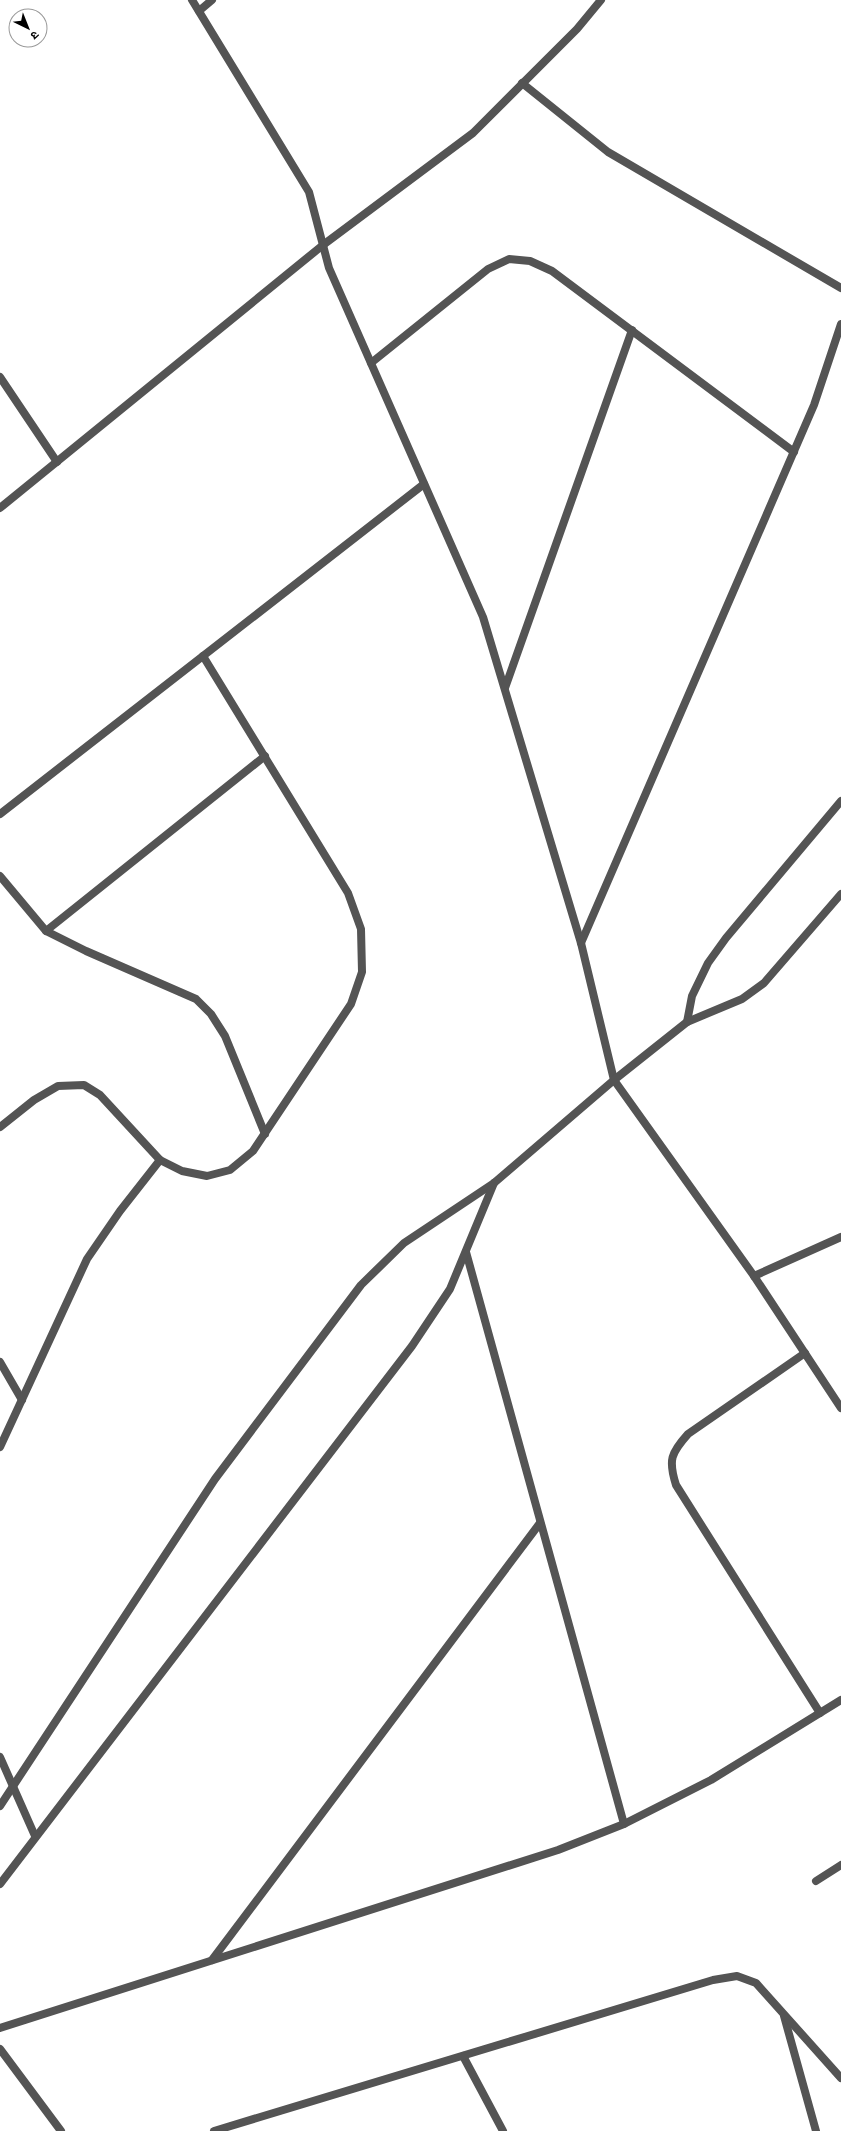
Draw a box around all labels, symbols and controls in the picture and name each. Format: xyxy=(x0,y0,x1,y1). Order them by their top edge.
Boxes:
north arrow xyxy=(8,8,48,48)
text: उ xyxy=(27,28,41,42)

